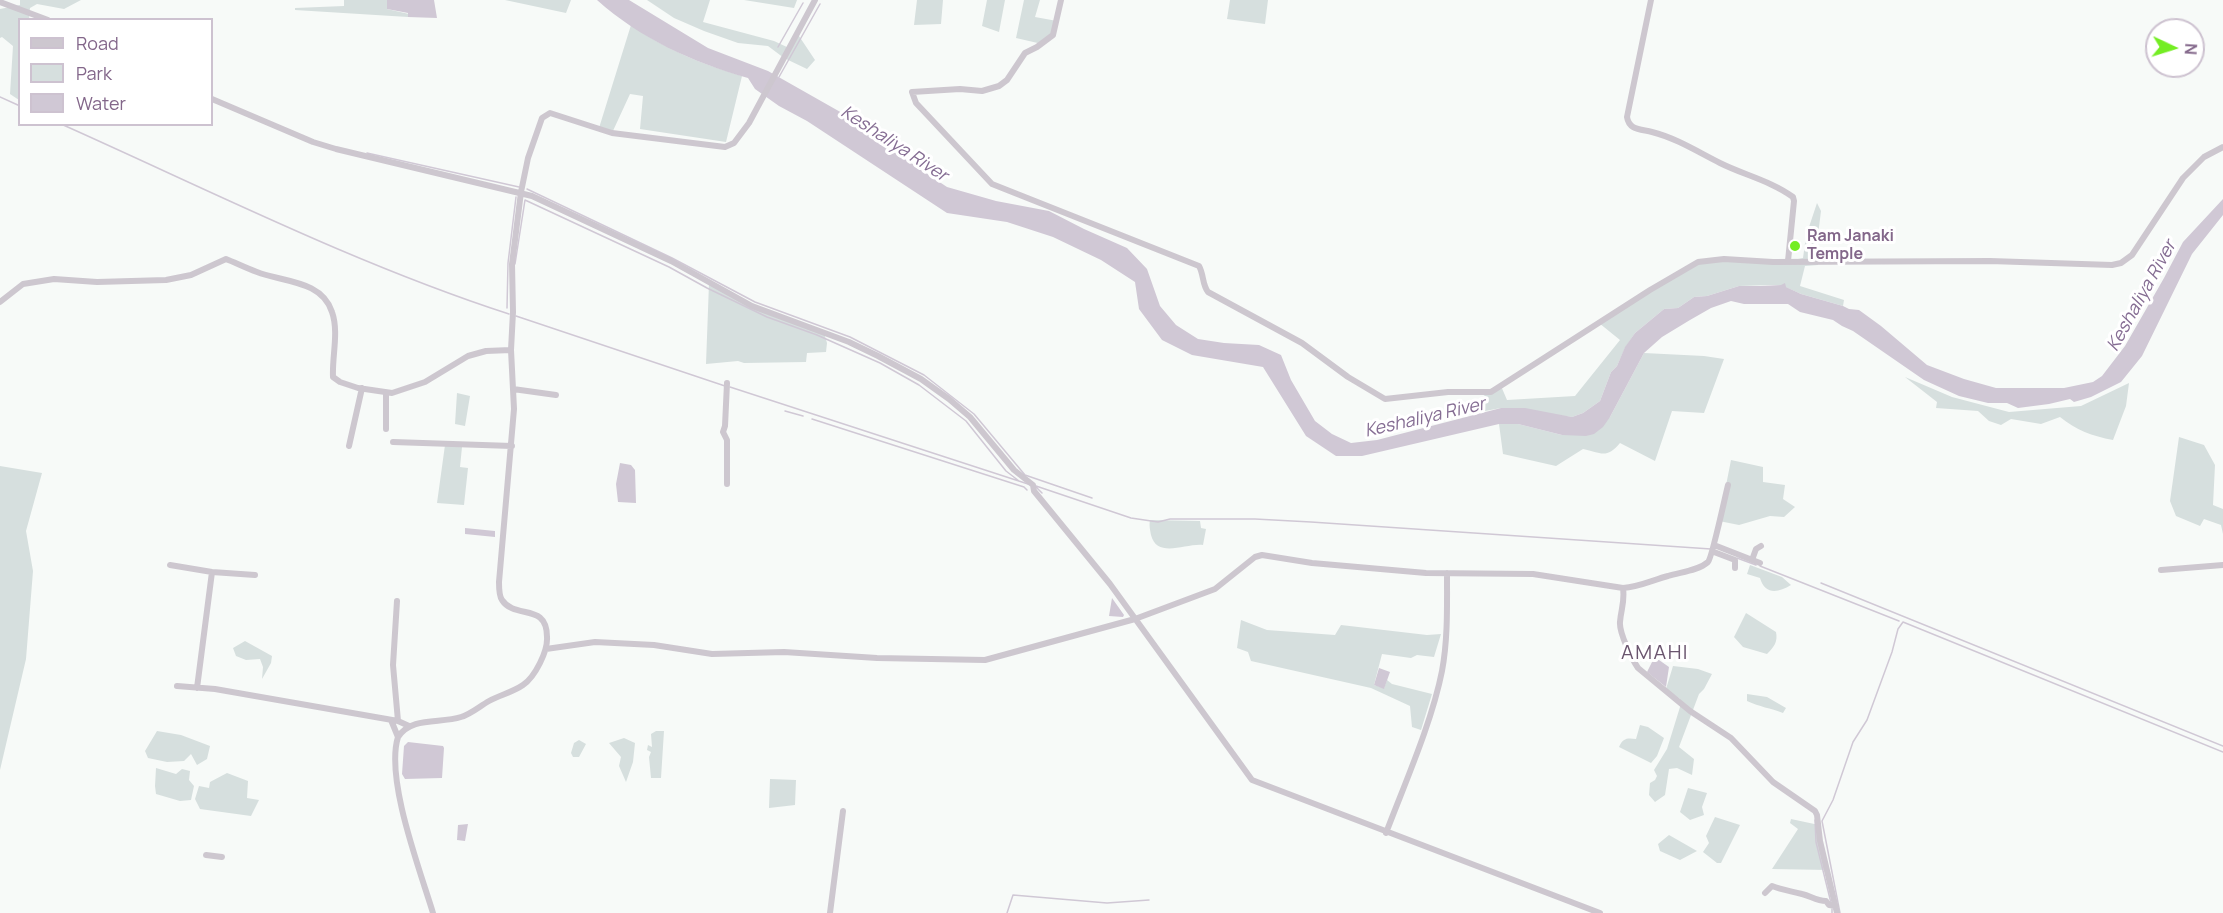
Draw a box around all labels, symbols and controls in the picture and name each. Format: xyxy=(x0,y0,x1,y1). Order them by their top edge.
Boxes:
legend xyxy=(18,18,213,126)
north arrow xyxy=(2145,18,2205,78)
text: Road xyxy=(76,31,119,55)
text: N xyxy=(2180,43,2202,56)
text: Park xyxy=(76,61,112,85)
text: Water xyxy=(76,91,126,115)
water label: Keshaliya River xyxy=(836,101,952,187)
place label: Ram Janaki Temple xyxy=(1807,227,1894,265)
water label: Keshaliya River xyxy=(2103,237,2181,355)
marker: Ram Janaki Temple xyxy=(1788,239,1802,253)
water label: Keshaliya River xyxy=(1363,394,1487,442)
district label: AMAHI xyxy=(1621,641,1689,665)

